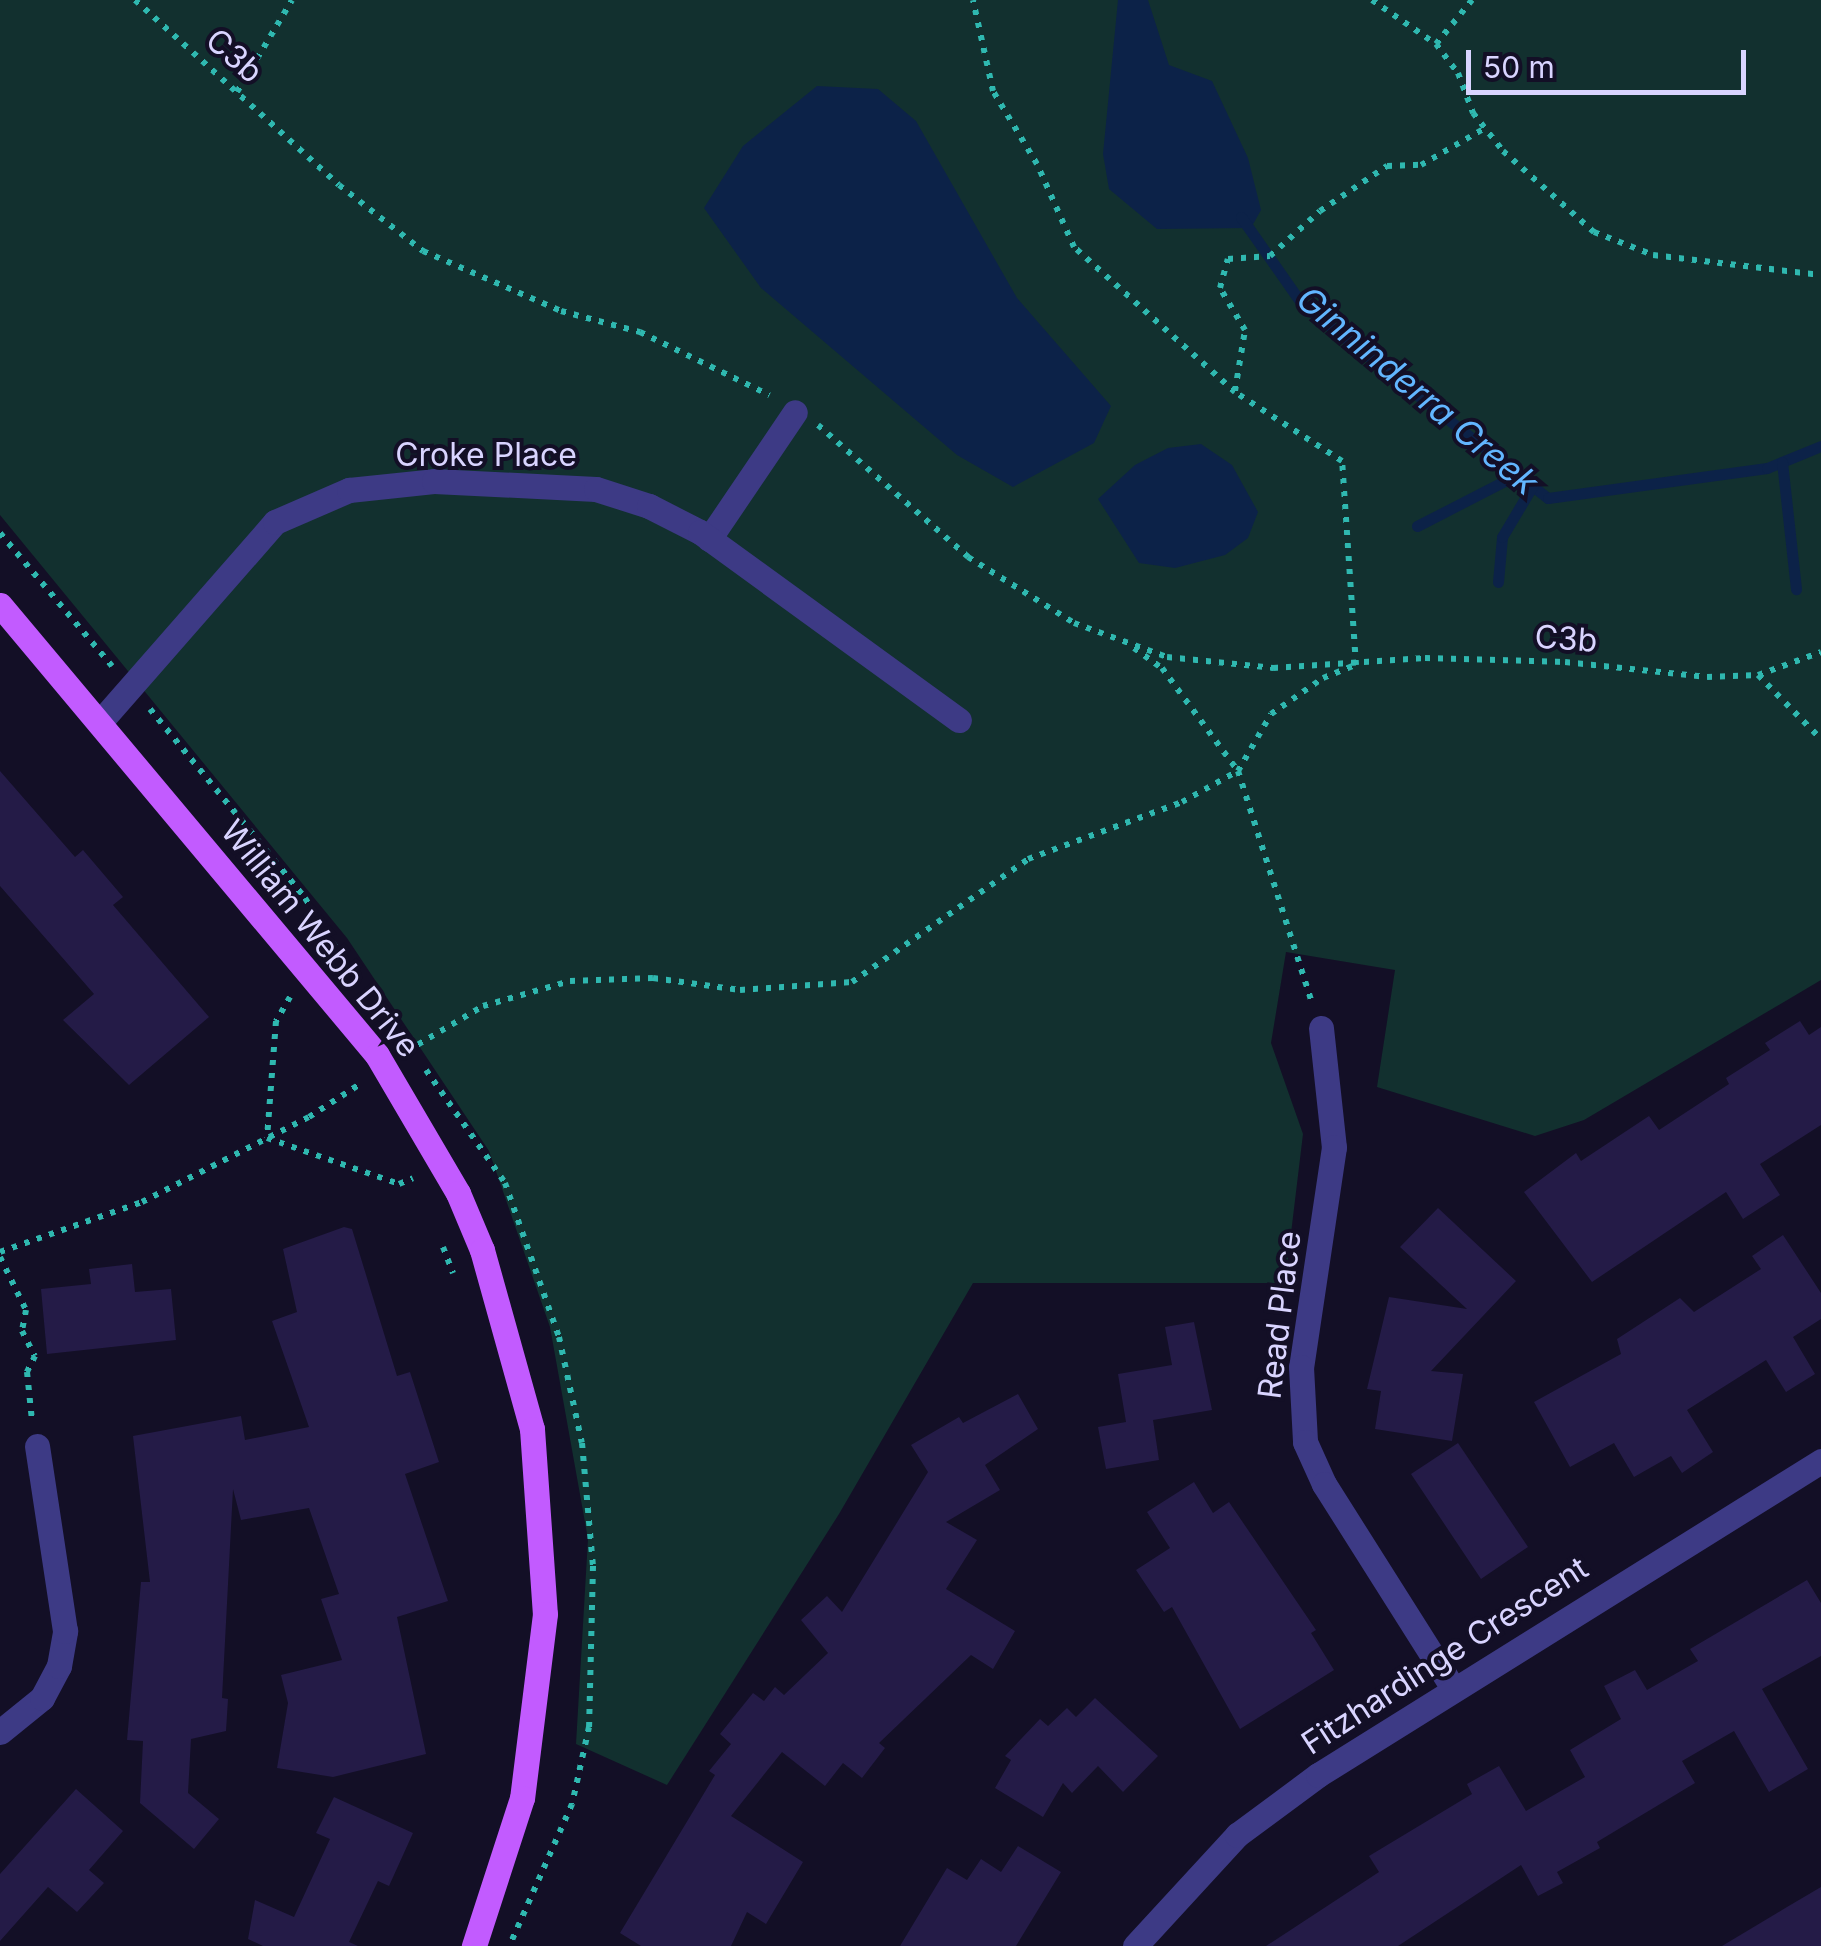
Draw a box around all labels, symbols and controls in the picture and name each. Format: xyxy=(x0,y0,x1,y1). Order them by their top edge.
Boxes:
street label: C3b xyxy=(198,21,270,91)
scale bar xyxy=(1471,30,1751,92)
text: 50 m xyxy=(1483,49,1555,85)
water label: Ginninderra Creek xyxy=(1289,277,1547,503)
street label: Croke Place xyxy=(395,436,577,474)
street label: C3b xyxy=(1533,618,1599,660)
street label: William Webb Drive xyxy=(213,813,427,1065)
street label: Read Place xyxy=(1251,1229,1309,1401)
street label: Fitzhardinge Crescent xyxy=(1295,1549,1595,1763)

